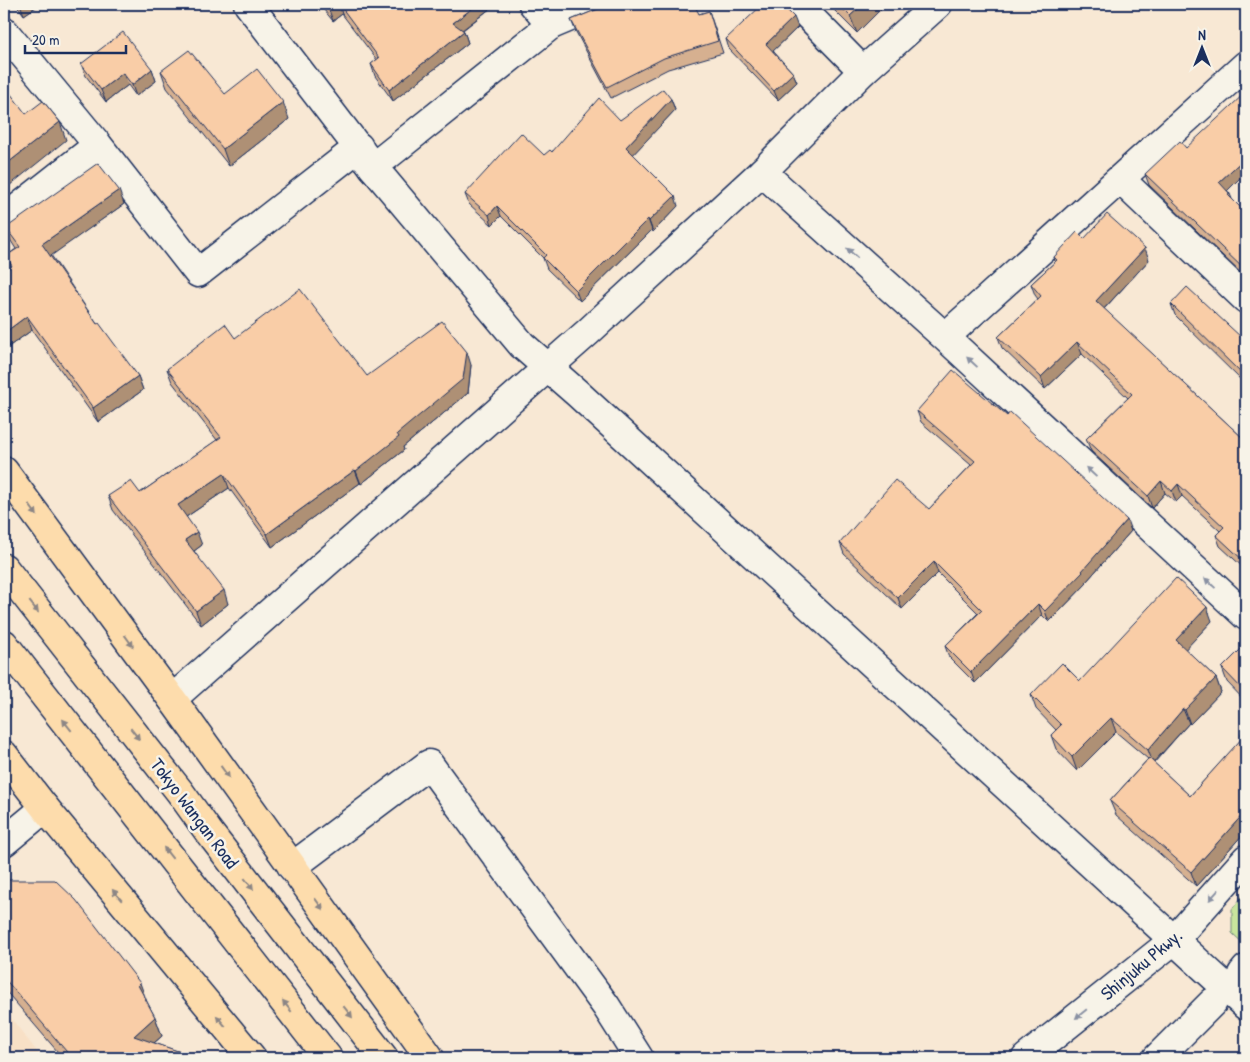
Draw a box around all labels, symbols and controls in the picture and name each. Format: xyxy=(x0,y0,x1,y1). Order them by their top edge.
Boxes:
scale bar xyxy=(25,22,126,54)
north arrow xyxy=(1178,22,1228,72)
text: N xyxy=(1198,25,1206,44)
text: 20 m xyxy=(32,29,59,50)
one-way arrow xyxy=(846,247,858,259)
one-way arrow xyxy=(966,356,978,368)
one-way arrow xyxy=(1086,466,1098,478)
one-way arrow xyxy=(28,503,38,517)
one-way arrow xyxy=(1205,577,1217,589)
one-way arrow xyxy=(29,600,39,613)
one-way arrow xyxy=(124,634,134,647)
one-way arrow xyxy=(62,719,73,732)
one-way arrow xyxy=(129,727,140,740)
street label: Tokyo Wangan Road xyxy=(145,752,246,874)
one-way arrow xyxy=(220,765,230,779)
one-way arrow xyxy=(162,847,173,860)
one-way arrow xyxy=(243,877,254,890)
one-way arrow xyxy=(1208,889,1220,901)
one-way arrow xyxy=(111,890,123,902)
one-way arrow xyxy=(314,897,324,911)
street label: Shinjuku Pkwy. xyxy=(1095,922,1187,1006)
one-way arrow xyxy=(282,1000,293,1013)
one-way arrow xyxy=(343,1005,354,1018)
one-way arrow xyxy=(1075,1009,1088,1020)
one-way arrow xyxy=(215,1014,226,1027)

